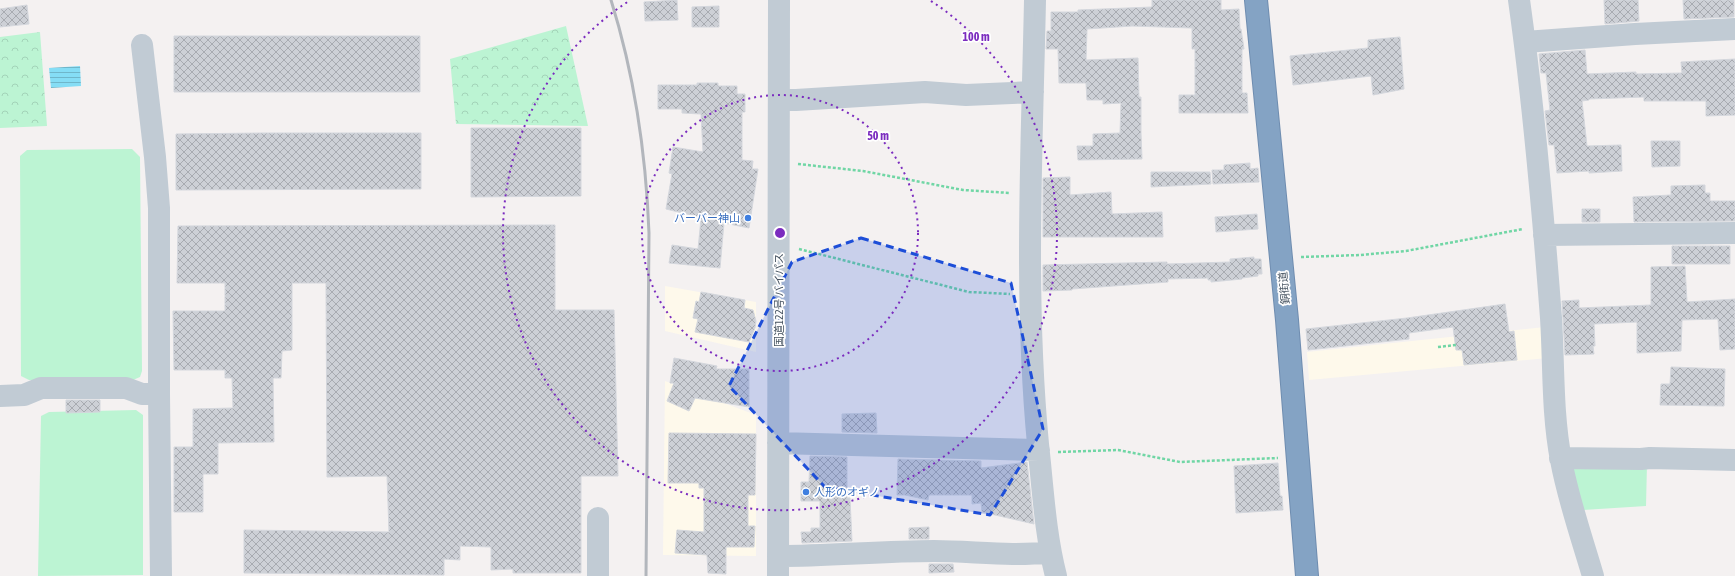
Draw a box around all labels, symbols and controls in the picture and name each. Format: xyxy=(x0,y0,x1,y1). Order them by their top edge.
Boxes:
text: 100 m xyxy=(962,30,990,44)
text: 50 m xyxy=(867,129,889,143)
place label: バーバー神山 xyxy=(674,212,740,224)
marker: バーバー神山 xyxy=(743,213,753,223)
centre of rings xyxy=(773,226,787,240)
street label: 国道122号 バイパス xyxy=(773,253,785,347)
street label: 銅街道 xyxy=(1277,271,1291,305)
place label: 人形のオギノ xyxy=(814,486,880,498)
marker: 人形のオギノ xyxy=(801,487,811,497)

